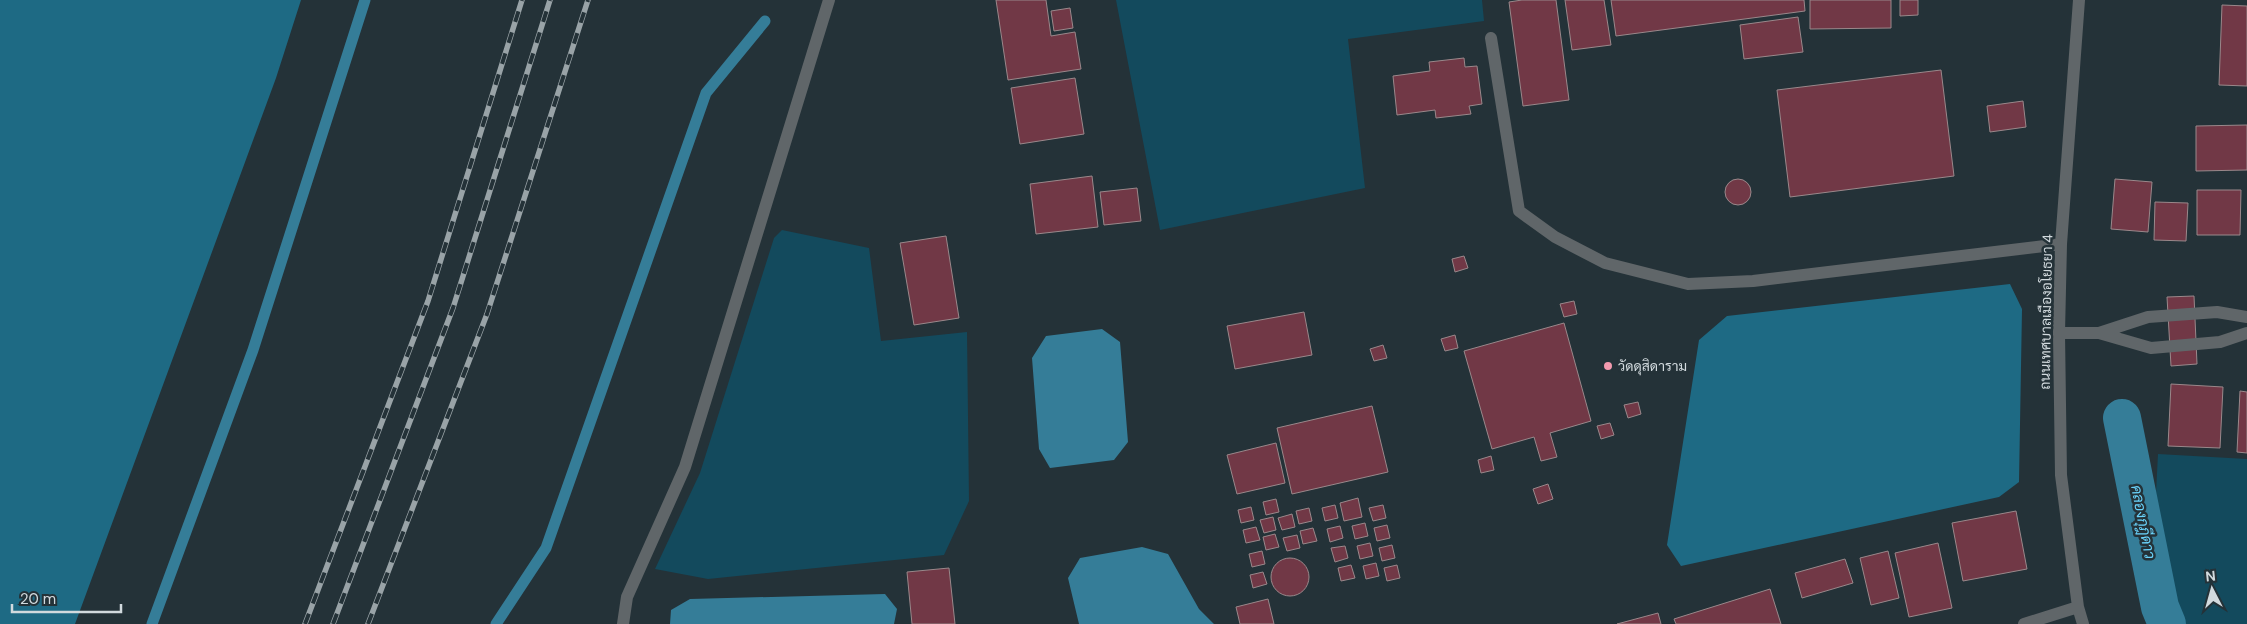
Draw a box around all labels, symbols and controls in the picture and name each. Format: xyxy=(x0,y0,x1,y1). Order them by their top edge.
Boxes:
street label: ถนนเทศบาลเมืองอโยธยา 4 xyxy=(2036,234,2056,390)
place label: วัดดุสิดาราม xyxy=(1618,357,1687,376)
marker: วัดดุสิดาราม xyxy=(1602,360,1614,372)
water label: คลองกุฎีดาว xyxy=(2125,483,2160,561)
north arrow xyxy=(2187,564,2237,614)
text: N xyxy=(2205,567,2217,586)
scale bar xyxy=(12,582,121,614)
text: 20 m xyxy=(20,589,56,609)

